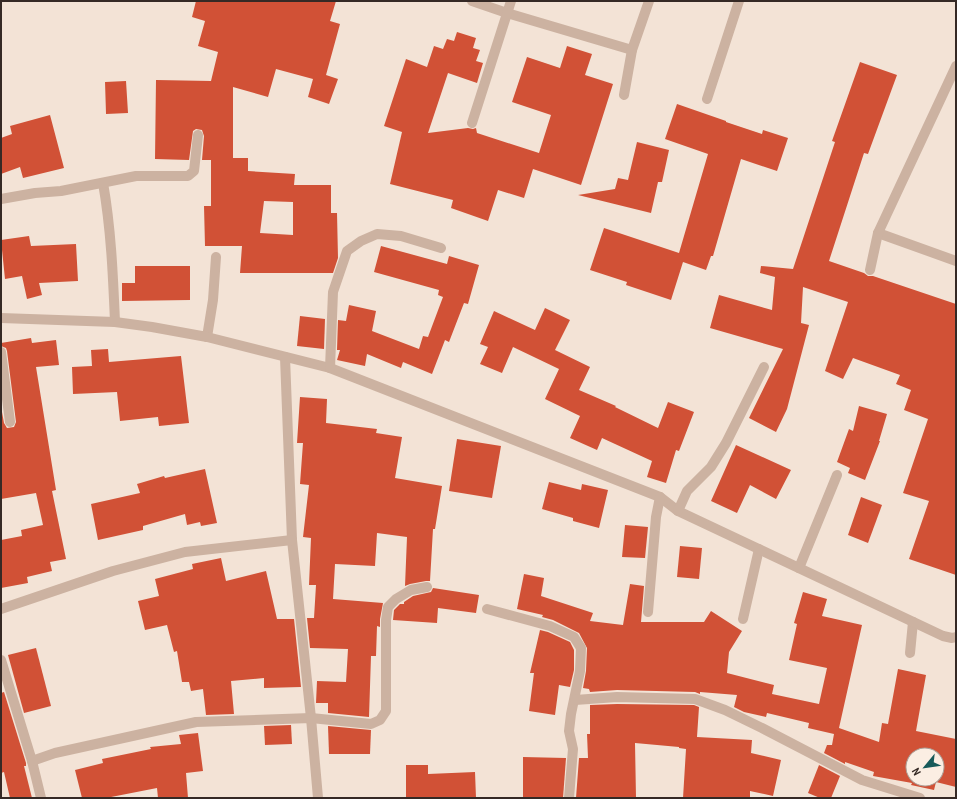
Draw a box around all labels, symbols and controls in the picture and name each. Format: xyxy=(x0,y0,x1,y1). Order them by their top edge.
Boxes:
north arrow xyxy=(905,747,945,787)
text: N xyxy=(909,766,924,778)

